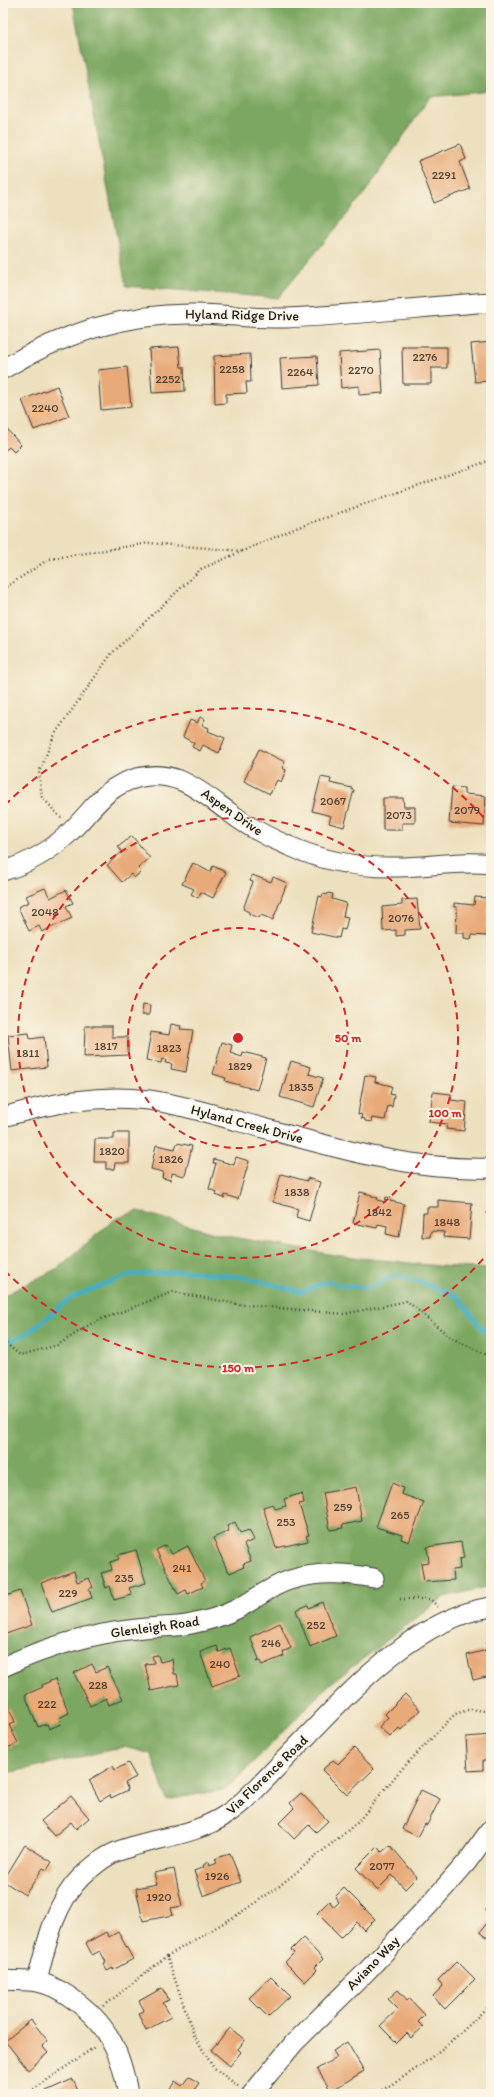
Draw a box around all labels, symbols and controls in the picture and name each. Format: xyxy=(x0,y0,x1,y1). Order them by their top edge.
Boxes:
house number: 2291 xyxy=(432,168,457,182)
street label: Hyland Ridge Drive xyxy=(185,306,300,325)
house number: 2276 xyxy=(413,350,437,364)
house number: 2258 xyxy=(219,362,245,376)
house number: 2270 xyxy=(348,363,374,377)
house number: 2264 xyxy=(287,365,313,379)
house number: 2252 xyxy=(155,372,181,386)
house number: 2240 xyxy=(31,401,59,415)
street label: Aspen Drive xyxy=(198,785,266,840)
house number: 2067 xyxy=(320,794,346,808)
house number: 2079 xyxy=(454,803,480,817)
house number: 2073 xyxy=(386,808,413,822)
house number: 2048 xyxy=(31,905,59,919)
house number: 2076 xyxy=(388,911,414,925)
centre of rings xyxy=(231,1031,245,1045)
text: 50 m xyxy=(335,1031,362,1045)
house number: 1817 xyxy=(94,1039,118,1053)
house number: 1823 xyxy=(157,1041,182,1055)
house number: 1811 xyxy=(16,1046,40,1060)
house number: 1829 xyxy=(228,1059,252,1073)
house number: 1835 xyxy=(289,1080,313,1094)
street label: Hyland Creek Drive xyxy=(189,1101,305,1147)
text: 100 m xyxy=(428,1106,462,1120)
house number: 1820 xyxy=(99,1144,125,1158)
house number: 1826 xyxy=(159,1152,183,1166)
house number: 1838 xyxy=(284,1185,310,1199)
house number: 1842 xyxy=(366,1205,393,1219)
house number: 1848 xyxy=(434,1215,460,1229)
text: 150 m xyxy=(222,1361,255,1375)
house number: 259 xyxy=(334,1500,352,1514)
house number: 265 xyxy=(391,1508,409,1522)
house number: 253 xyxy=(276,1515,296,1529)
house number: 241 xyxy=(172,1561,192,1575)
house number: 235 xyxy=(114,1571,134,1585)
house number: 229 xyxy=(59,1586,77,1600)
street label: Glenleigh Road xyxy=(110,1612,201,1642)
house number: 252 xyxy=(307,1618,326,1632)
house number: 246 xyxy=(261,1636,281,1650)
house number: 240 xyxy=(210,1657,230,1671)
house number: 228 xyxy=(88,1678,108,1692)
house number: 222 xyxy=(38,1697,57,1711)
street label: Via Florence Road xyxy=(223,1731,312,1818)
house number: 2077 xyxy=(369,1859,395,1873)
house number: 1926 xyxy=(205,1869,229,1883)
house number: 1920 xyxy=(146,1890,172,1904)
street label: Aviano Way xyxy=(343,1932,403,1994)

